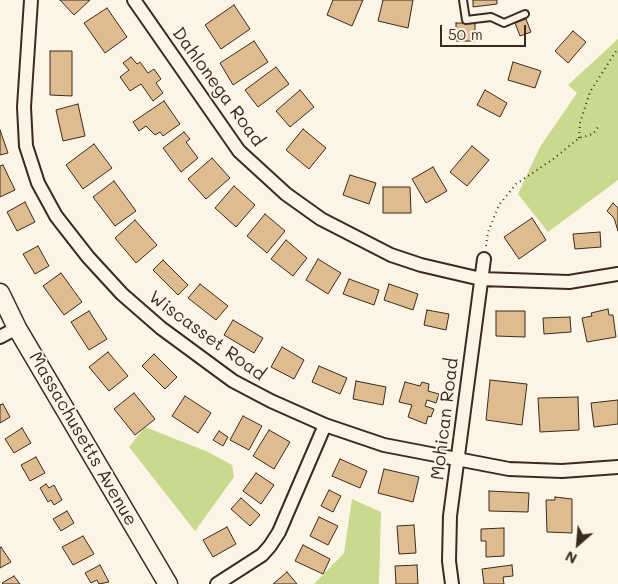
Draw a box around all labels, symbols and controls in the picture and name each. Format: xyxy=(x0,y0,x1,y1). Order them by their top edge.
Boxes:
scale bar xyxy=(443,15,529,47)
street label: Dahlonega Road xyxy=(167,23,269,151)
text: 50 m xyxy=(448,24,483,44)
street label: Wiscasset Road xyxy=(144,286,270,386)
street label: Massachusetts Avenue xyxy=(24,348,142,530)
street label: Mohican Road xyxy=(427,357,463,481)
north arrow xyxy=(553,519,603,569)
text: N xyxy=(562,547,580,569)

